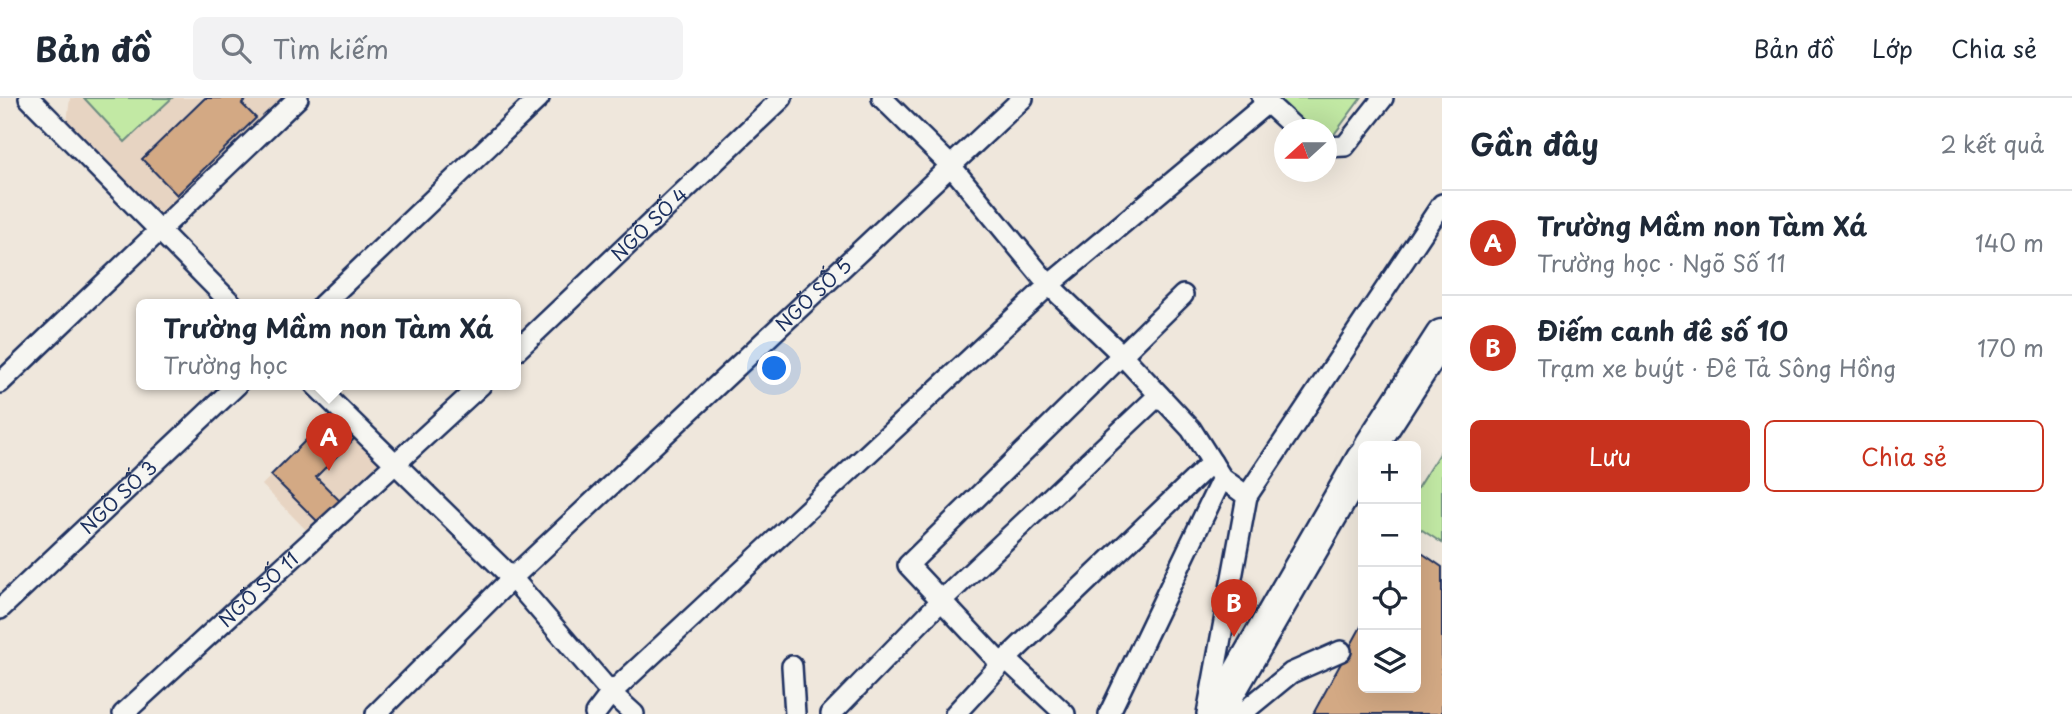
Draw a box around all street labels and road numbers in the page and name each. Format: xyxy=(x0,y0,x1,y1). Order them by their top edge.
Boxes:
street label: NGÕ SỐ 4 xyxy=(604,180,693,267)
street label: NGÕ SỐ 5 xyxy=(768,251,857,337)
street label: NGÕ SỐ 3 xyxy=(73,453,162,540)
street label: NGÕ SỐ 11 xyxy=(212,545,304,633)

